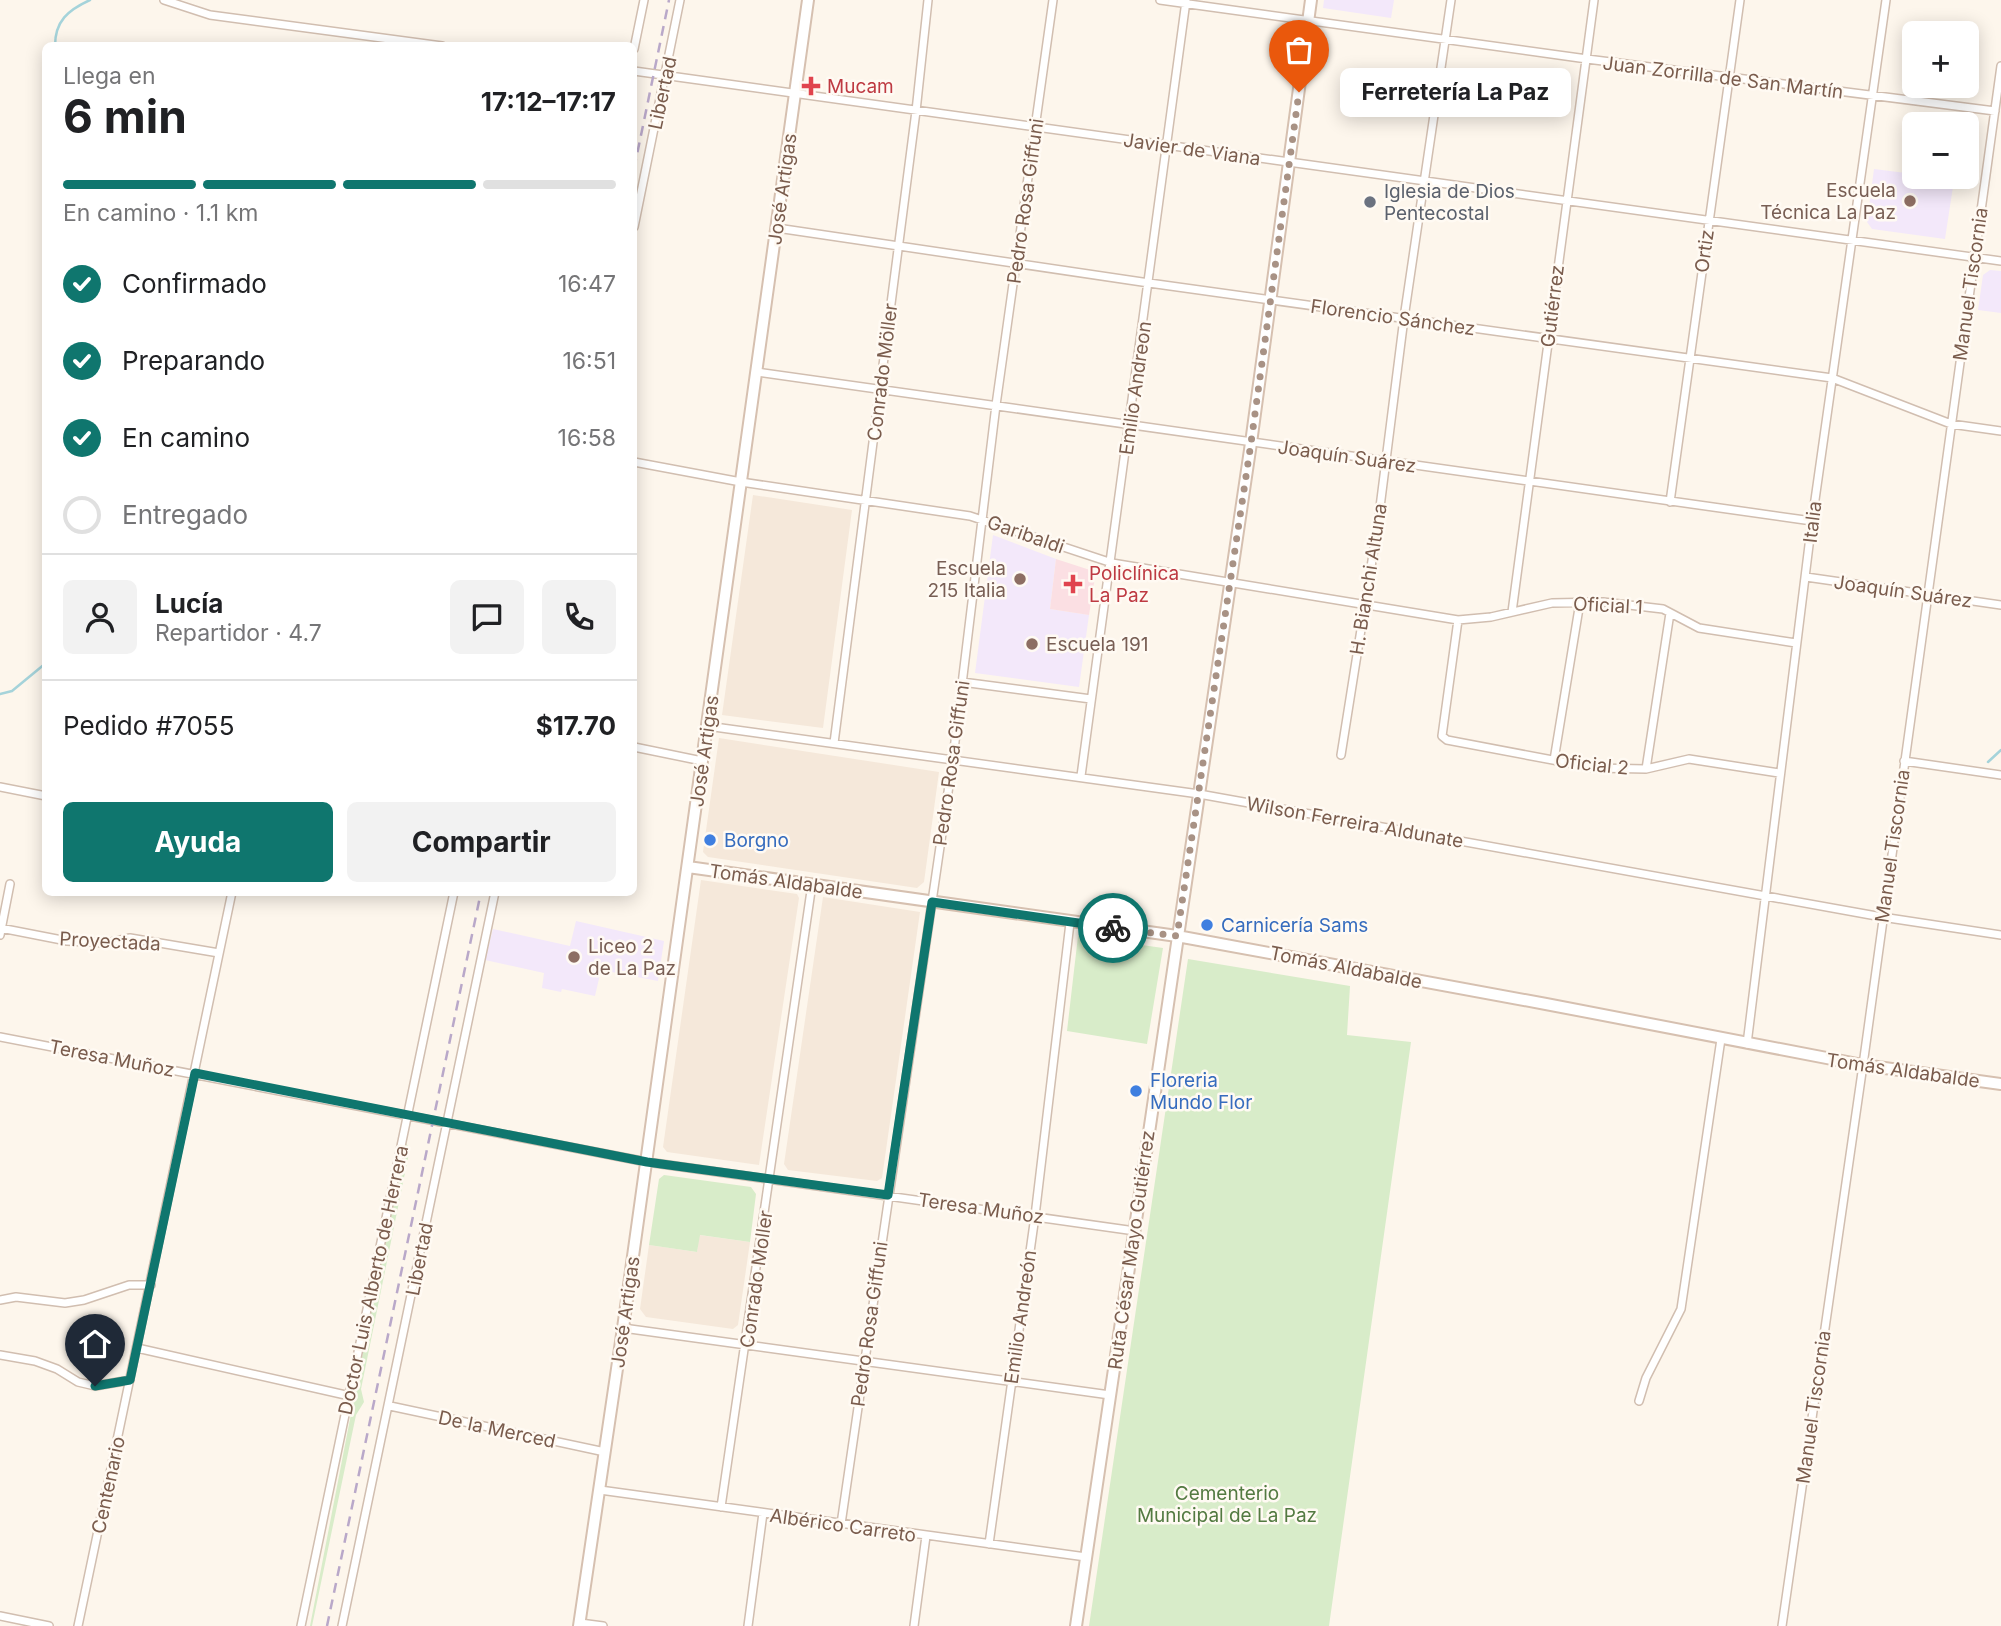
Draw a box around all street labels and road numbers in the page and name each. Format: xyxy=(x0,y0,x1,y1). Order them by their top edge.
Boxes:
street label: Juan Zorrilla de San Martín xyxy=(1601,51,1845,104)
street label: Libertad xyxy=(644,54,681,132)
street label: Pedro Rosa Giffuni xyxy=(1002,117,1048,285)
street label: Javier de Viana xyxy=(1122,128,1262,171)
street label: José Artigas xyxy=(763,132,802,246)
street label: Manuel Tiscornia xyxy=(1948,206,1993,362)
street label: Ortiz xyxy=(1690,228,1719,274)
street label: Gutiérrez xyxy=(1536,264,1569,349)
street label: Florencio Sánchez xyxy=(1309,295,1477,340)
street label: Conrado Möller xyxy=(863,302,902,442)
street label: Emilio Andreon xyxy=(1115,320,1156,457)
street label: Joaquín Suárez xyxy=(1276,435,1418,478)
street label: Italia xyxy=(1799,500,1826,544)
street label: H. Bianchi Altuna xyxy=(1345,502,1392,657)
street label: Garibaldi xyxy=(984,511,1068,558)
street label: Joaquín Suárez xyxy=(1832,570,1974,613)
street label: Oficial 1 xyxy=(1572,592,1644,619)
street label: Pedro Rosa Giffuni xyxy=(928,679,974,847)
street label: José Artigas xyxy=(685,694,724,808)
street label: Oficial 2 xyxy=(1554,749,1630,780)
street label: Manuel Tiscornia xyxy=(1870,768,1915,924)
street label: Wilson Ferreira Aldunate xyxy=(1245,792,1465,853)
street label: Tomás Aldabalde xyxy=(708,859,864,904)
street label: Proyectada xyxy=(59,927,161,956)
street label: Tomás Aldabalde xyxy=(1268,941,1424,994)
street label: Teresa Muñoz xyxy=(47,1035,176,1082)
street label: Tomás Aldabalde xyxy=(1825,1048,1981,1093)
street label: Ruta César Mayo Gutiérrez xyxy=(1103,1129,1160,1371)
street label: Doctor Luis Alberto de Herrera xyxy=(334,1143,413,1417)
street label: Teresa Muñoz xyxy=(916,1188,1045,1229)
street label: Conrado Moller xyxy=(735,1209,778,1349)
street label: Libertad xyxy=(401,1221,438,1298)
street label: Pedro Rosa Giffuni xyxy=(846,1240,892,1408)
street label: Emilio Andreón xyxy=(1000,1249,1041,1386)
street label: José Artigas xyxy=(606,1255,645,1369)
street label: Manuel Tiscornia xyxy=(1791,1329,1836,1485)
street label: De la Merced xyxy=(436,1406,558,1453)
street label: Centenario xyxy=(87,1434,130,1536)
street label: Albérico Carreto xyxy=(768,1504,918,1547)

